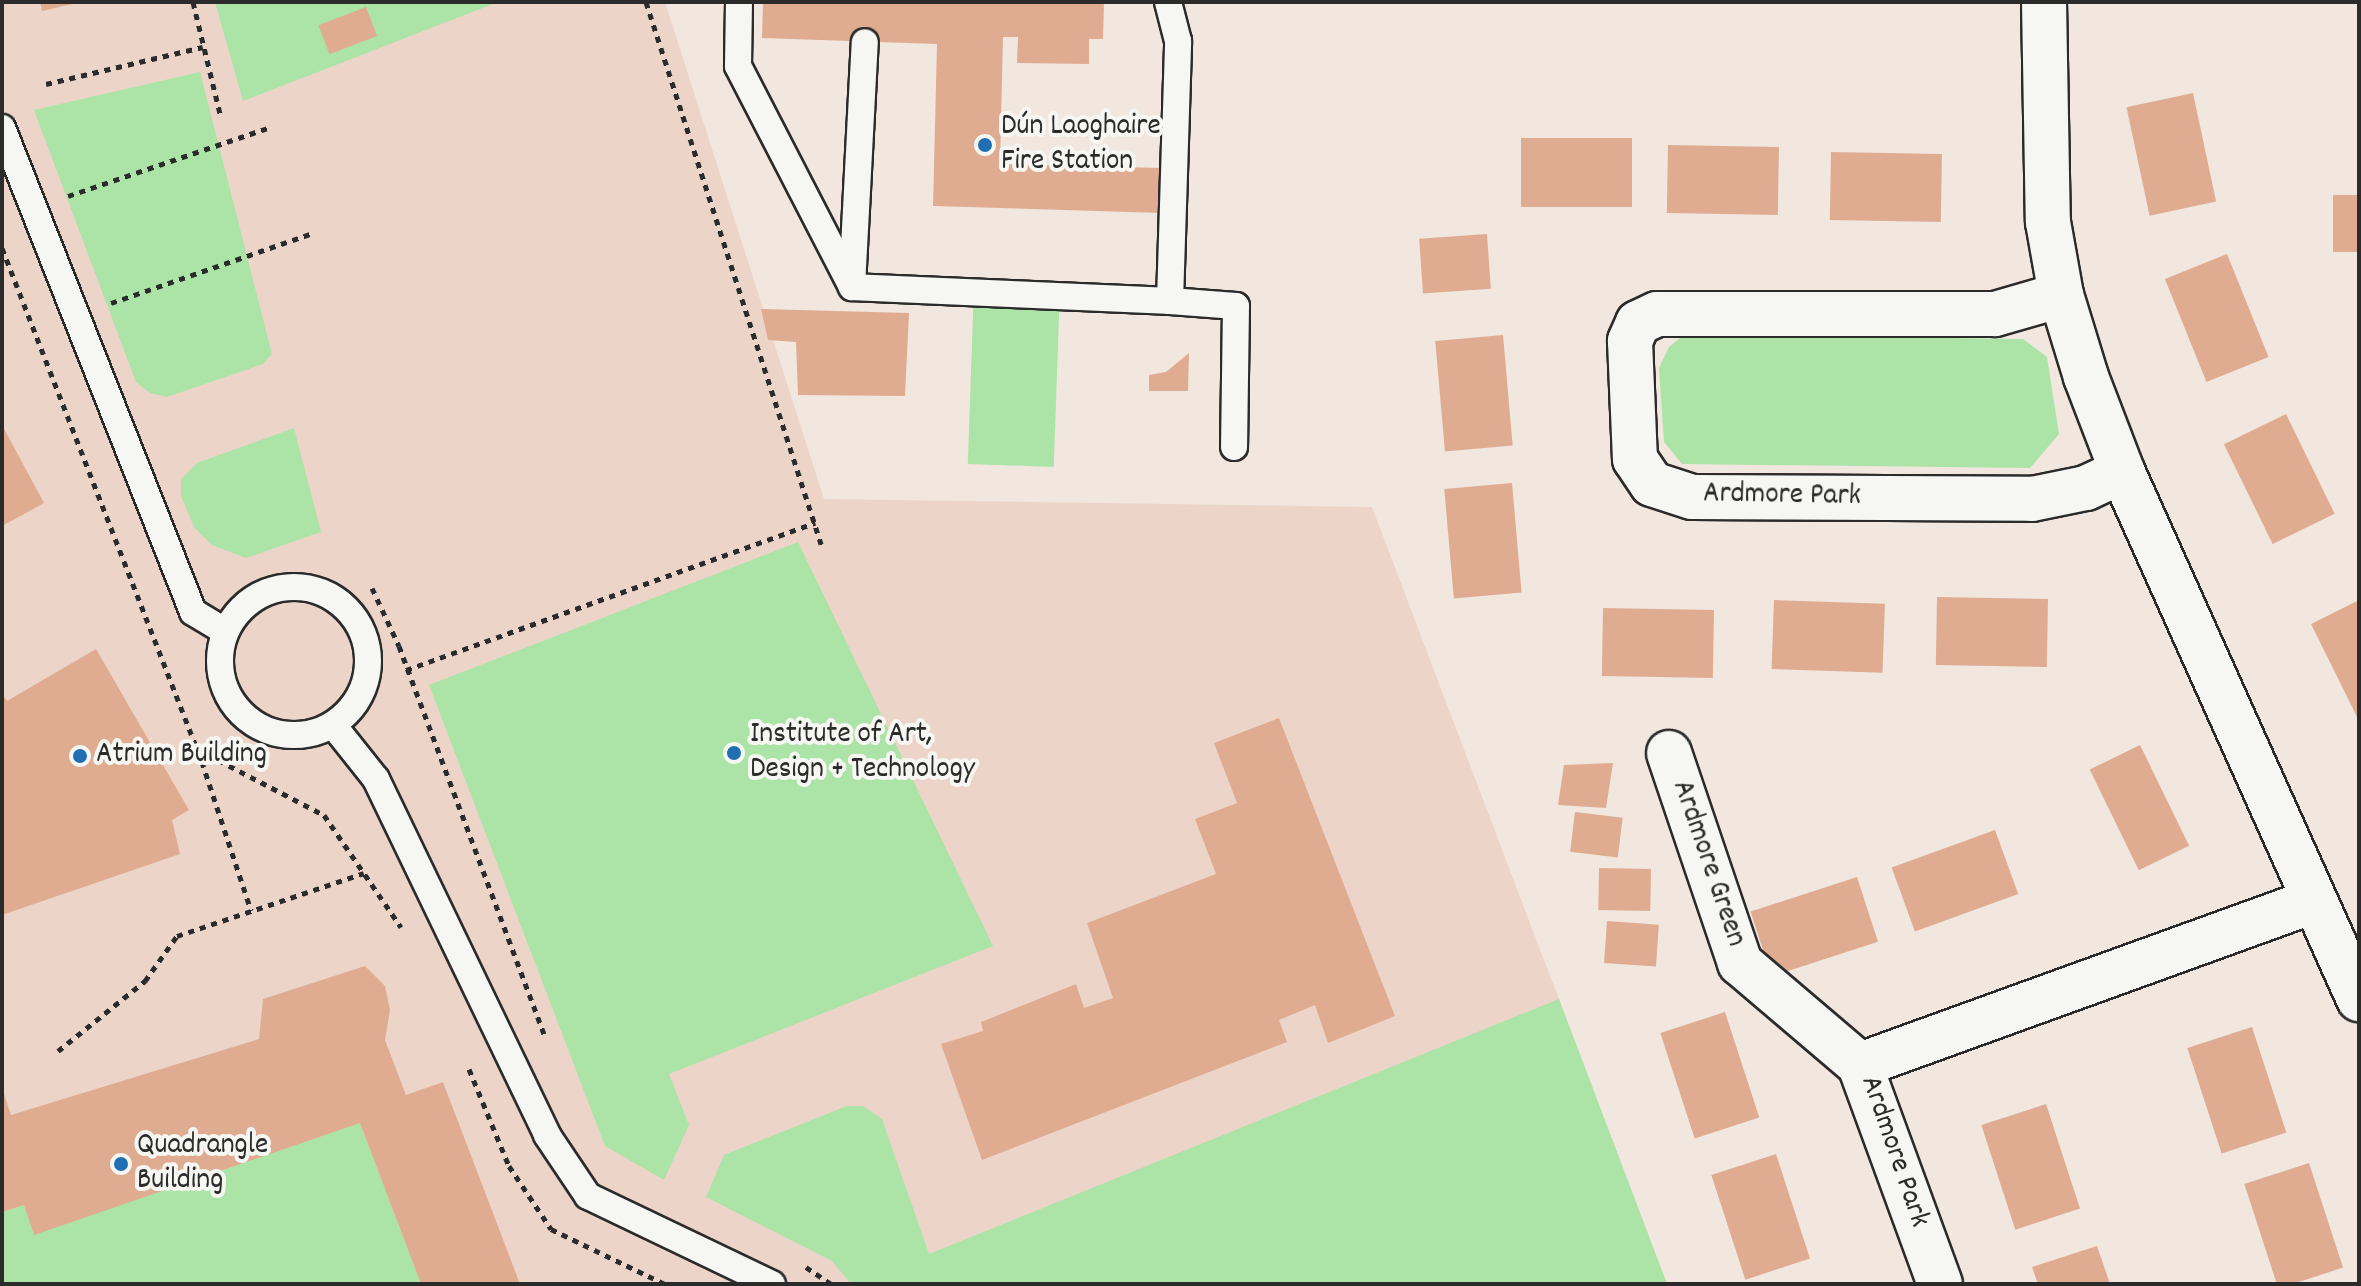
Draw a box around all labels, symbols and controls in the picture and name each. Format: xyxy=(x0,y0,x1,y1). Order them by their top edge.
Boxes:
place label: Dún Laoghaire Fire Station xyxy=(1001,110,1161,180)
marker: Dún Laoghaire Fire Station xyxy=(976,136,994,154)
street label: Ardmore Park xyxy=(1703,478,1861,516)
place label: Institute of Art, Design + Technology xyxy=(750,718,975,788)
place label: Atrium Building xyxy=(96,738,267,774)
marker: Institute of Art, Design + Technology xyxy=(725,744,743,762)
marker: Atrium Building xyxy=(71,747,89,765)
street label: Ardmore Green xyxy=(1662,776,1752,952)
street label: Ardmore Park xyxy=(1850,1072,1936,1232)
place label: Quadrangle Building xyxy=(137,1129,268,1200)
marker: Quadrangle Building xyxy=(112,1155,130,1173)

